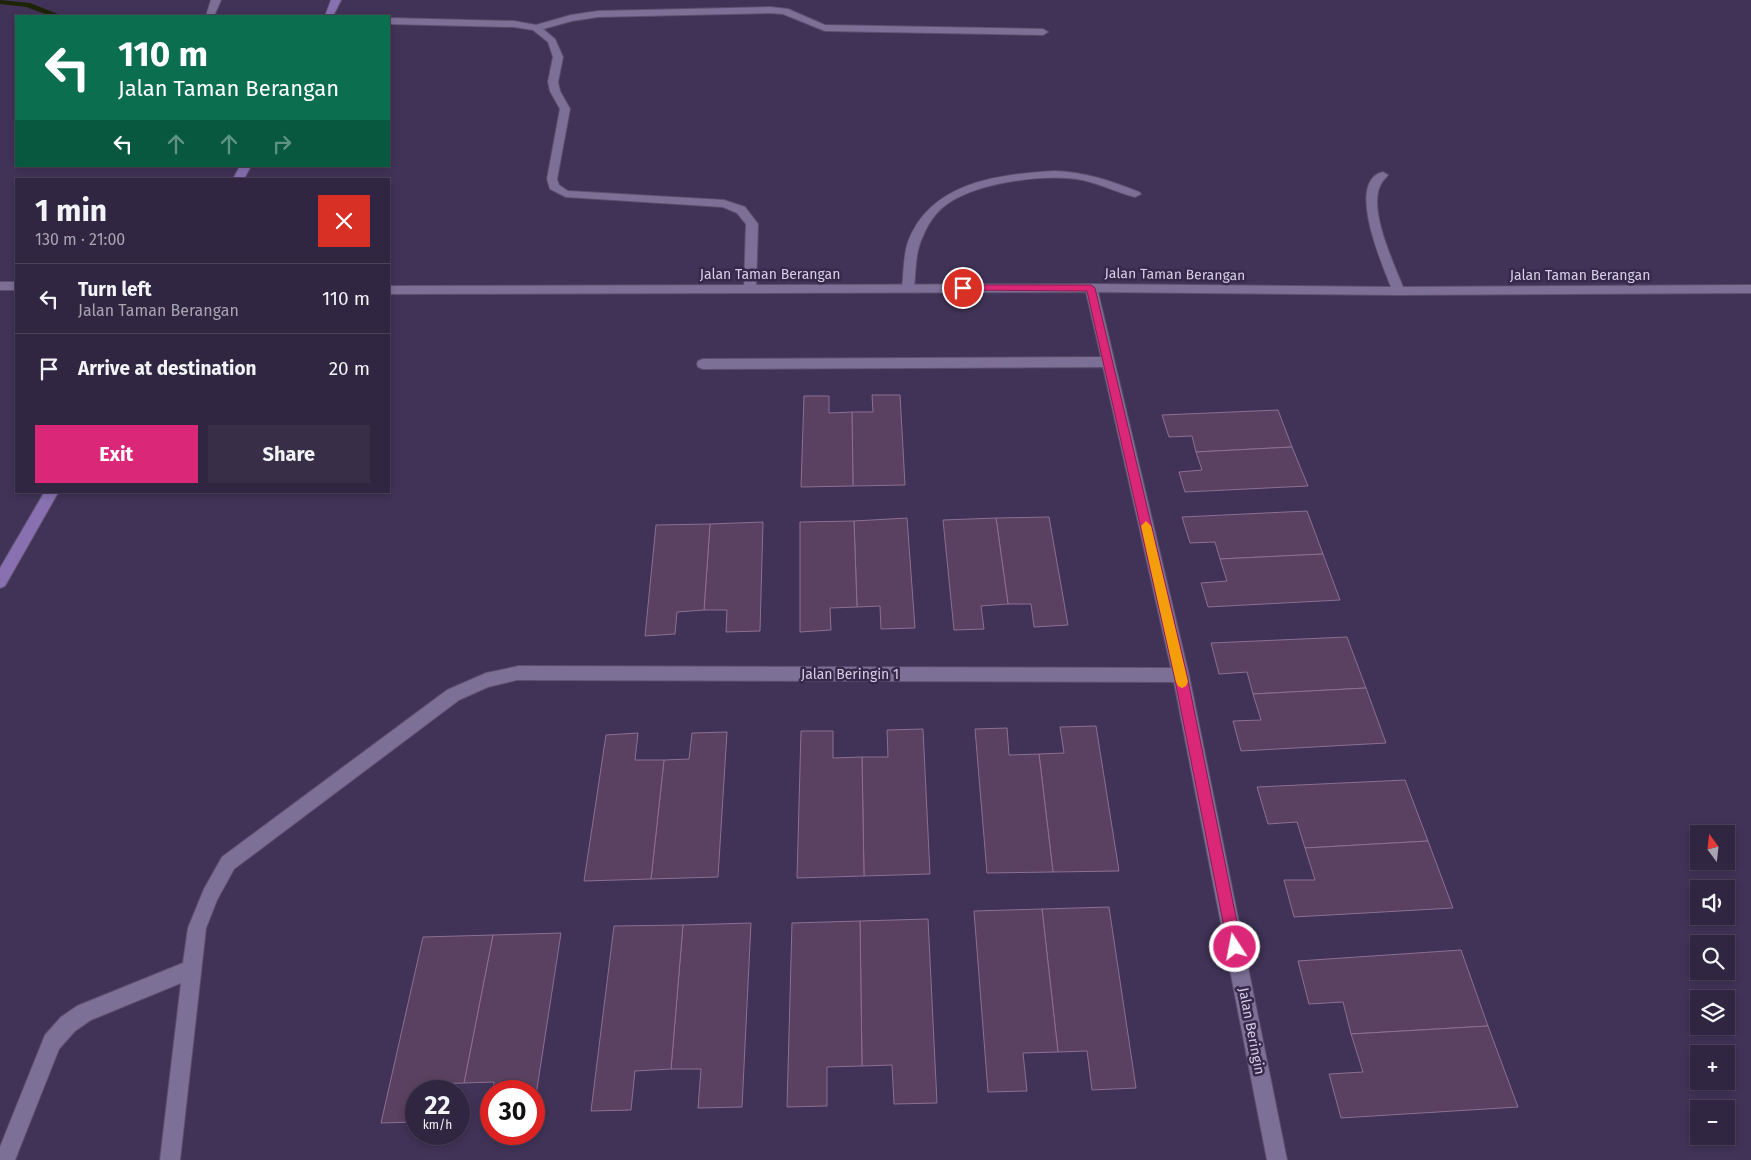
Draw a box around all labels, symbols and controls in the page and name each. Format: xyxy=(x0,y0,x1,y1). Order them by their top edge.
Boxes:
text: 110 m xyxy=(118,33,208,75)
icon: left xyxy=(35,35,100,100)
text: Jalan Taman Berangan xyxy=(118,75,339,102)
icon: left xyxy=(109,130,137,158)
icon: ahead xyxy=(162,130,190,158)
icon: ahead xyxy=(215,130,243,158)
icon: right xyxy=(268,130,296,158)
text: 1 min xyxy=(35,193,107,229)
button: close xyxy=(318,195,370,247)
text: 130 m · 21:00 xyxy=(35,230,125,249)
street label: Jalan Taman Berangan xyxy=(1105,265,1245,284)
street label: Jalan Taman Berangan xyxy=(700,266,840,283)
pin xyxy=(942,267,984,309)
street label: Jalan Taman Berangan xyxy=(1510,267,1650,284)
icon: arrive xyxy=(949,274,977,302)
text: Turn left xyxy=(78,278,152,301)
icon: left xyxy=(35,285,63,313)
text: 110 m xyxy=(322,287,370,310)
text: Jalan Taman Berangan xyxy=(78,301,239,320)
icon: arrive xyxy=(35,355,63,383)
text: Arrive at destination xyxy=(78,357,257,380)
text: 20 m xyxy=(329,357,370,380)
button: Exit xyxy=(35,425,198,483)
button: Share xyxy=(208,425,370,483)
street label: Jalan Beringin 1 xyxy=(801,666,899,683)
north arrow xyxy=(1690,825,1735,870)
map controls xyxy=(1690,825,1735,1145)
button: sound xyxy=(1690,880,1735,925)
position arrow xyxy=(1208,920,1260,972)
button: search xyxy=(1690,935,1735,980)
street label: Jalan Beringin xyxy=(1235,986,1268,1076)
button: layers xyxy=(1690,990,1735,1035)
button: + xyxy=(1690,1045,1735,1090)
speed limit sign: 30 xyxy=(480,1080,545,1145)
text: 22 xyxy=(425,1091,450,1121)
button: − xyxy=(1690,1100,1735,1145)
text: km/h xyxy=(423,1118,452,1132)

